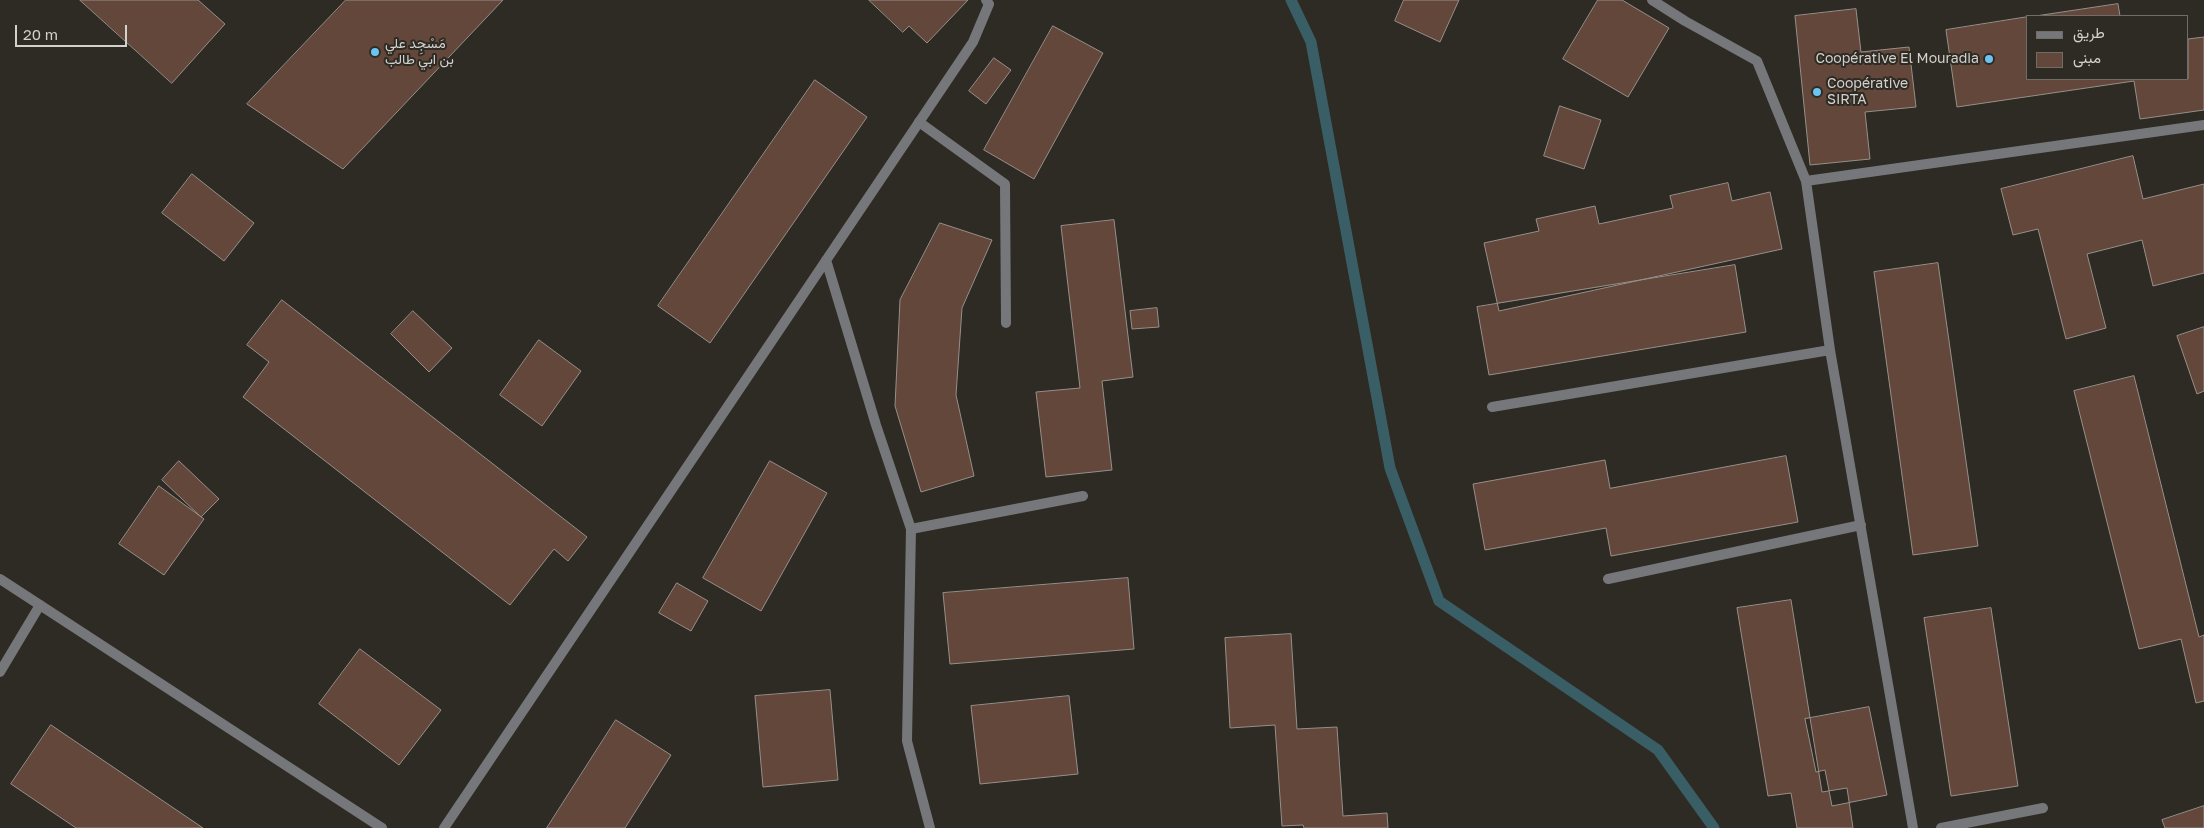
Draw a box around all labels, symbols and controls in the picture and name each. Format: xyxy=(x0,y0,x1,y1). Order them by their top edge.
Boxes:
scale bar xyxy=(18,15,130,47)
legend xyxy=(2026,15,2189,80)
text: طريق xyxy=(2073,23,2105,41)
text: 20 m xyxy=(23,25,58,43)
place label: مَسْجِد علي بن ابي طالب xyxy=(385,36,454,68)
marker: مَسْجِد علي بن ابي طالب xyxy=(369,46,381,58)
text: مبنى xyxy=(2073,48,2101,66)
place label: Coopérative El Mouradia xyxy=(1815,51,1979,67)
marker: Coopérative El Mouradia xyxy=(1983,53,1995,65)
place label: Coopérative SIRTA xyxy=(1827,76,1908,108)
marker: Coopérative SIRTA xyxy=(1811,86,1823,98)

